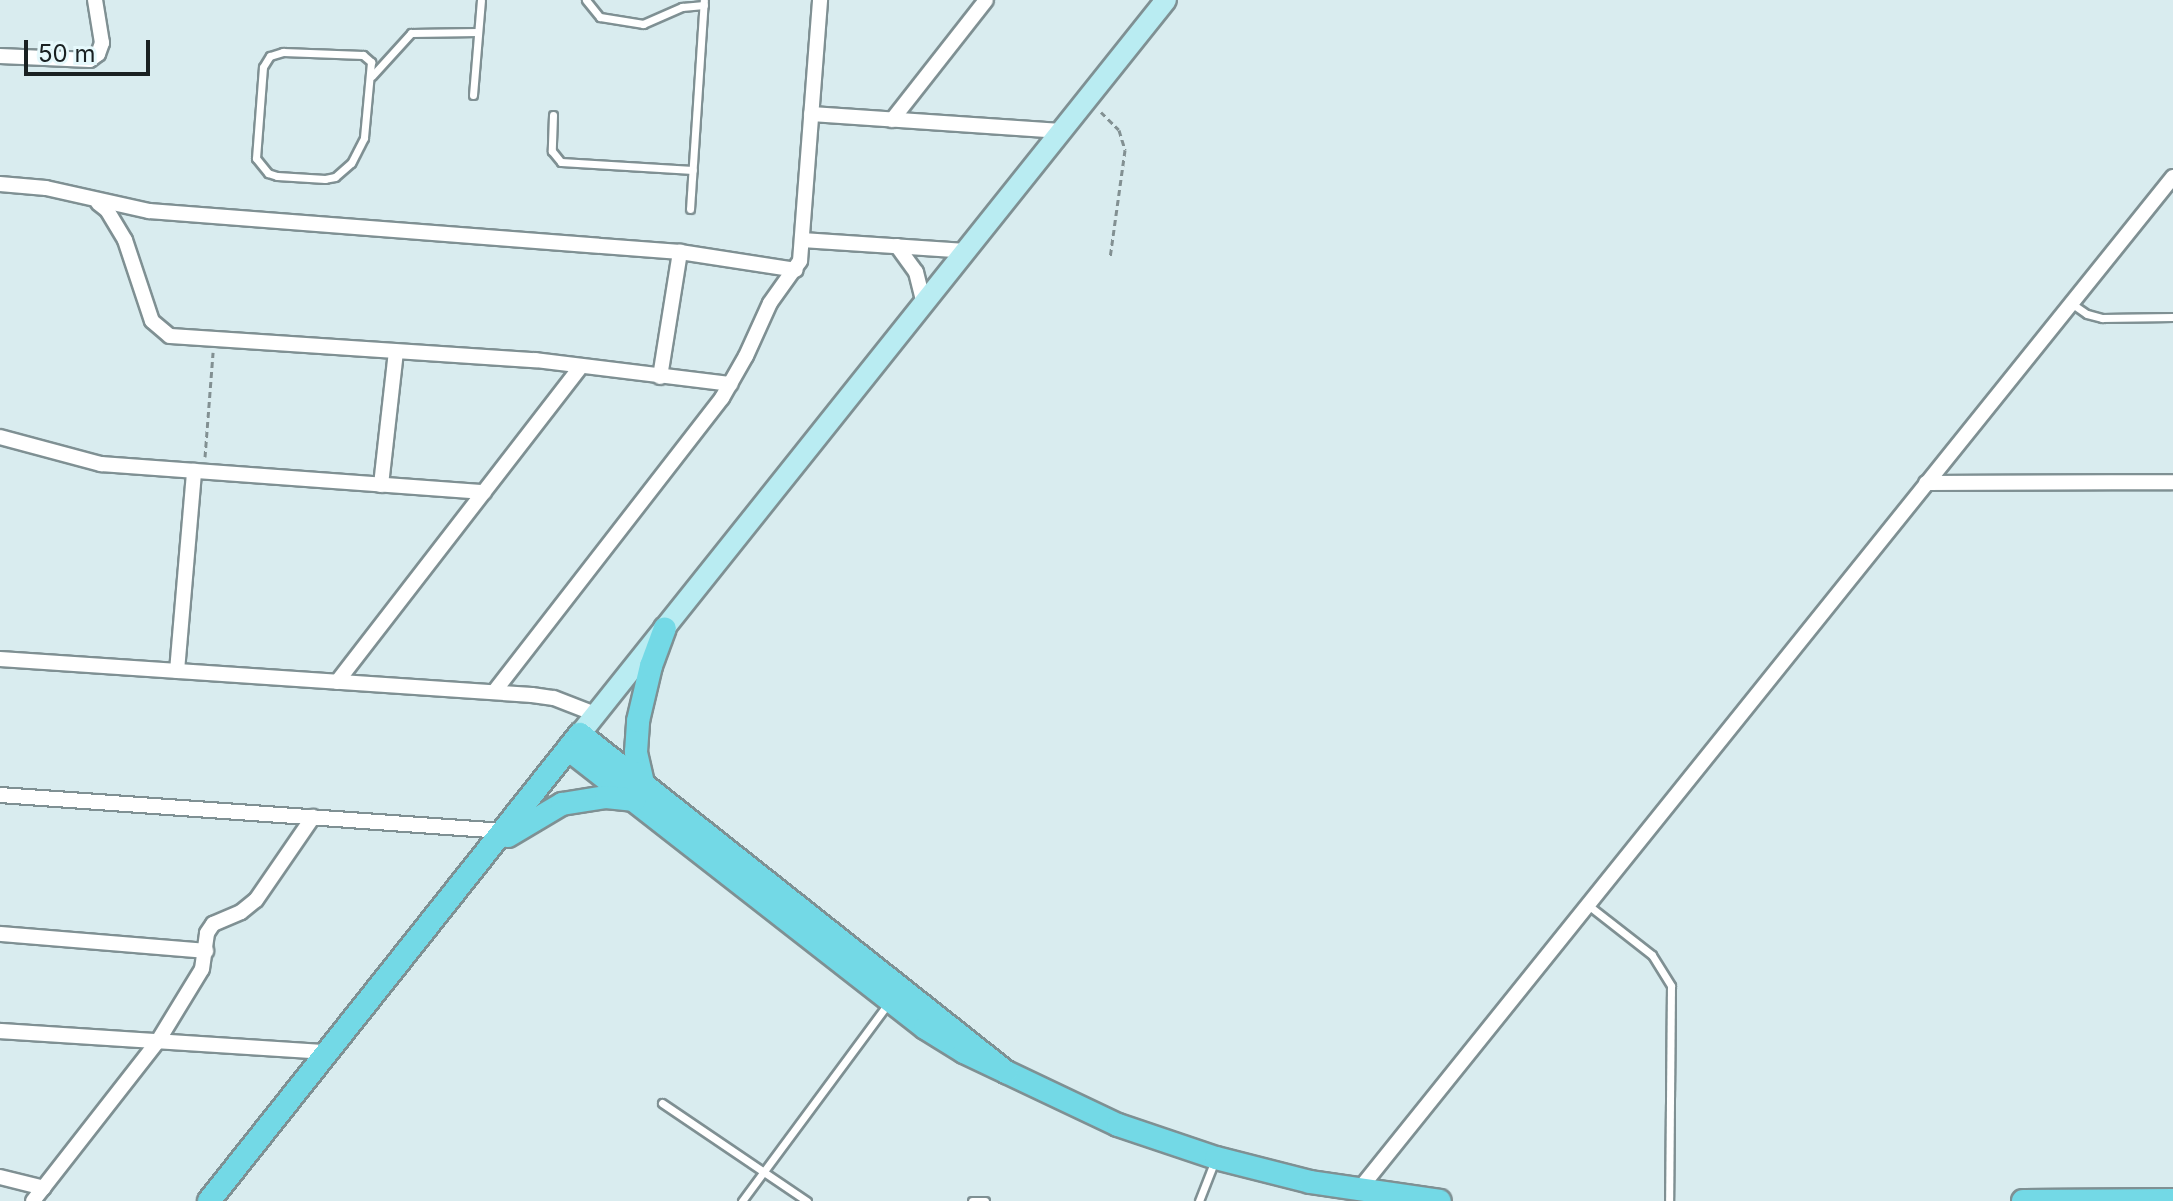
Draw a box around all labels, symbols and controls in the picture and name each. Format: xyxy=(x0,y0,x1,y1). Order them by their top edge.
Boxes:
scale bar xyxy=(28,24,154,74)
text: 50 m xyxy=(38,39,96,68)

